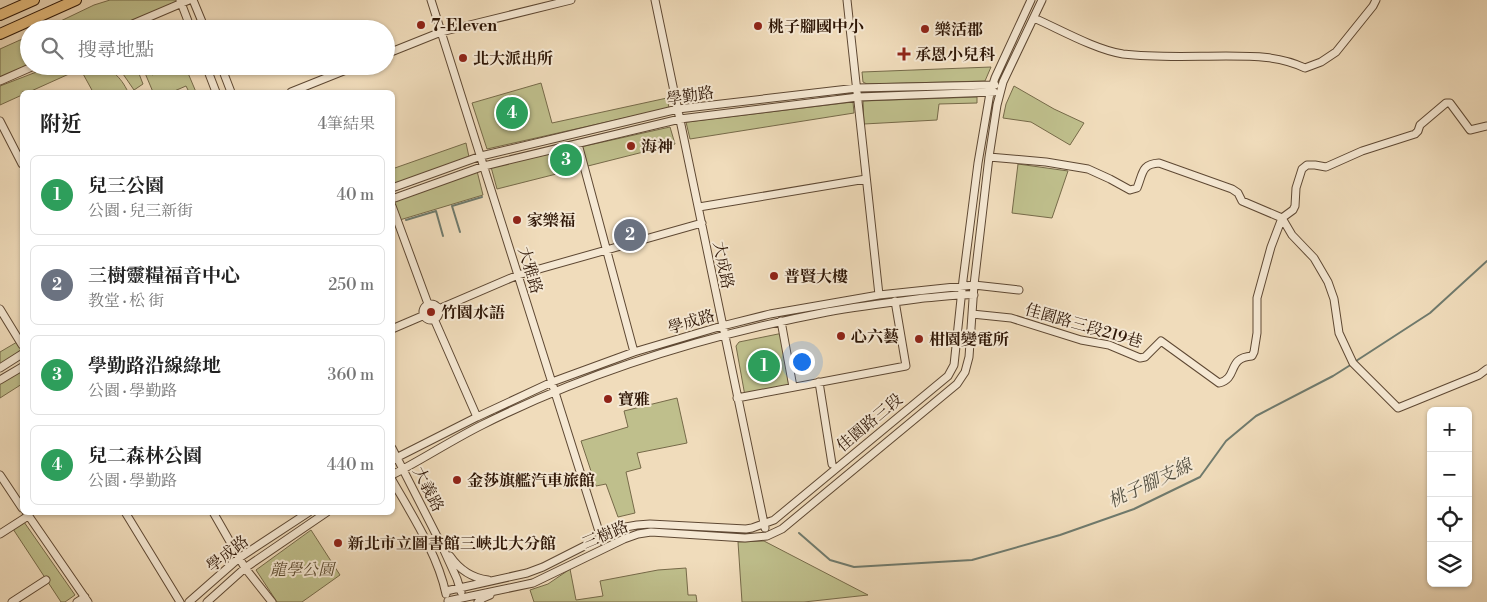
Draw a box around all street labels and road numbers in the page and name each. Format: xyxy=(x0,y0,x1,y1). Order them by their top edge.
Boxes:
street label: 學勤路 xyxy=(665,82,715,110)
street label: 大成路 xyxy=(709,240,737,291)
street label: 大雅路 xyxy=(513,244,547,296)
street label: 佳園路三段219巷 xyxy=(1023,300,1145,352)
street label: 學成路 xyxy=(665,305,717,339)
street label: 佳園路三段 xyxy=(833,389,907,456)
street label: 大義路 xyxy=(408,464,448,515)
street label: 三樹路 xyxy=(579,516,631,554)
street label: 學成路 xyxy=(203,531,253,576)

